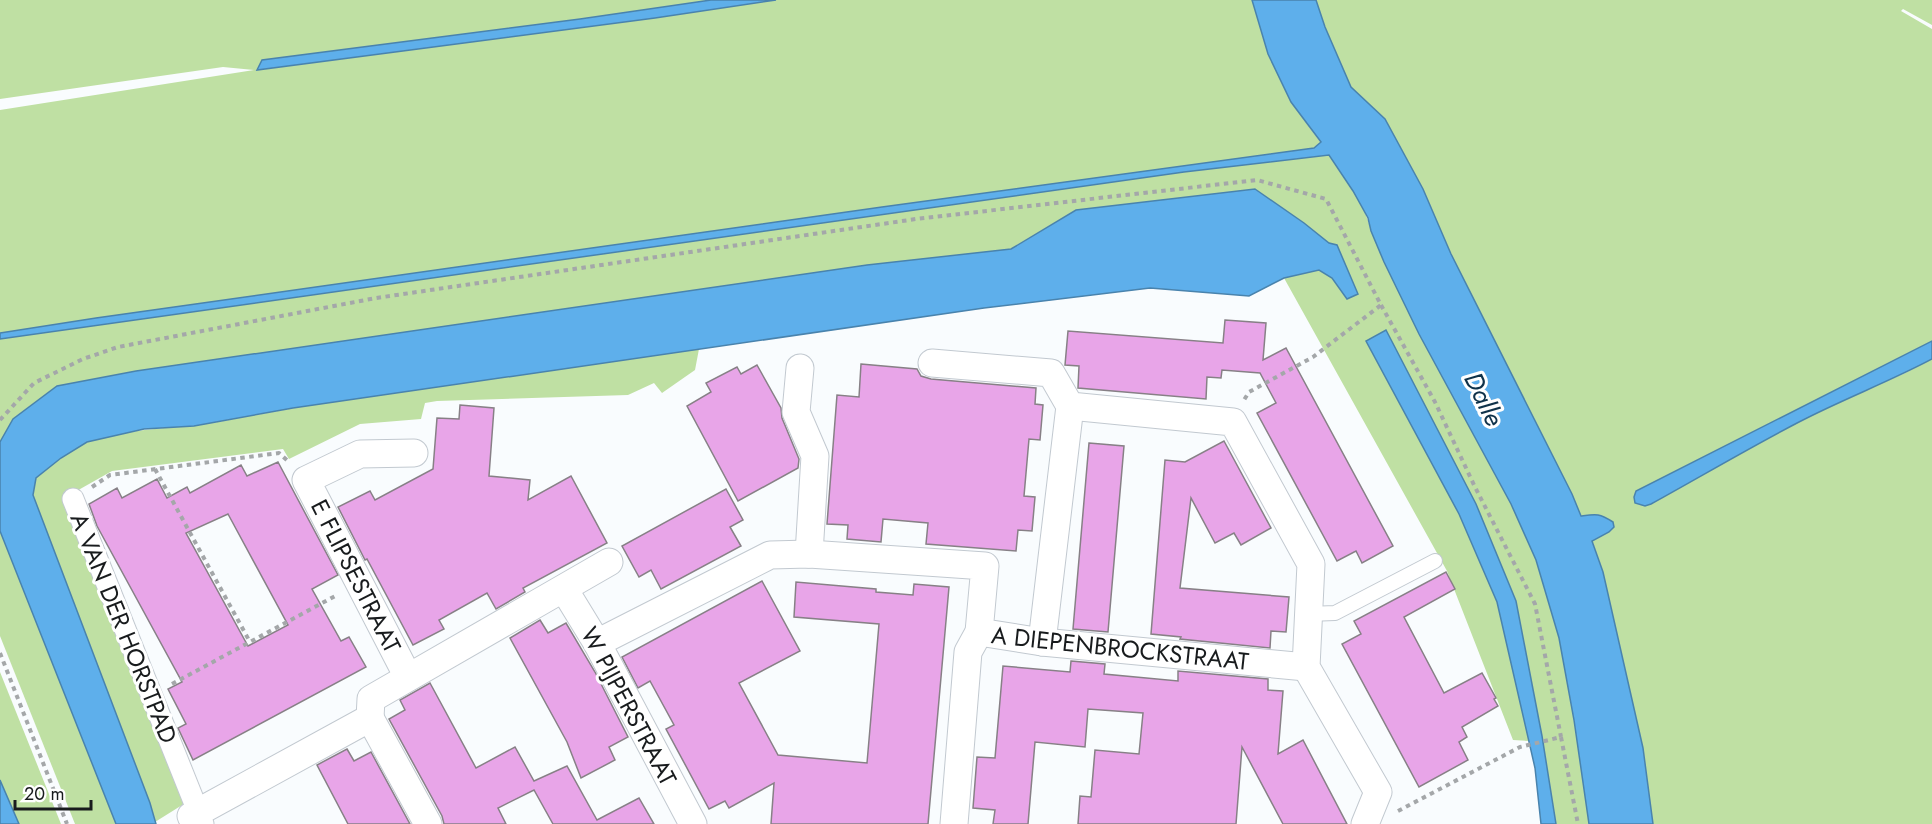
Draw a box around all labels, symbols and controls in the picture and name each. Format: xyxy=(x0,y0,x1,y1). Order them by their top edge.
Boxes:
water label: Dalle xyxy=(1455,365,1513,433)
street label: E FLIPSESTRAAT xyxy=(302,493,410,659)
street label: A VAN DER HORSTPAD xyxy=(62,507,186,749)
street label: A DIEPENBROCKSTRAAT xyxy=(989,617,1251,679)
street label: W PIJPERSTRAAT xyxy=(572,620,686,792)
scale bar xyxy=(15,773,92,811)
text: 20 m xyxy=(24,781,64,807)

